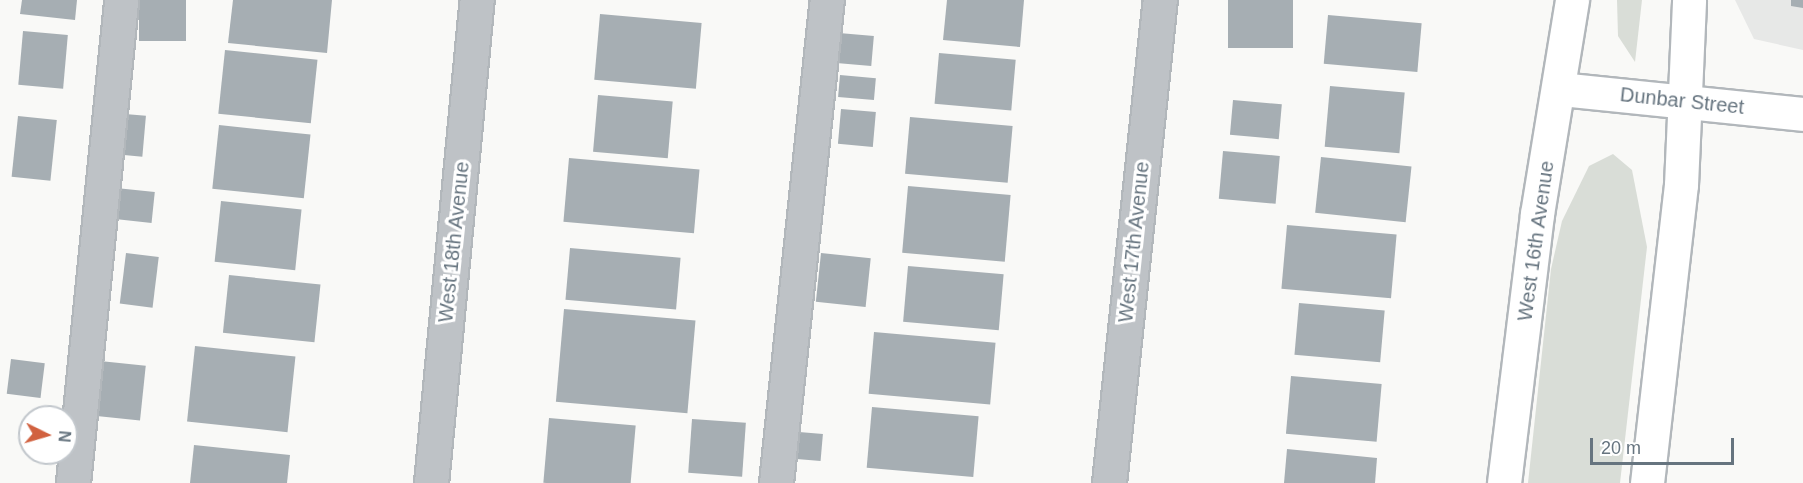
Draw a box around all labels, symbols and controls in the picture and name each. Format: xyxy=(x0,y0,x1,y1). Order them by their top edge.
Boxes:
street label: Dunbar Street xyxy=(1619,83,1745,119)
street label: West 16th Avenue xyxy=(1513,159,1559,323)
street label: West 18th Avenue xyxy=(434,160,474,324)
street label: West 17th Avenue xyxy=(1114,160,1154,324)
north arrow xyxy=(18,405,78,465)
scale bar xyxy=(1593,426,1737,464)
text: N xyxy=(55,430,73,443)
text: 20 m xyxy=(1601,438,1641,458)

